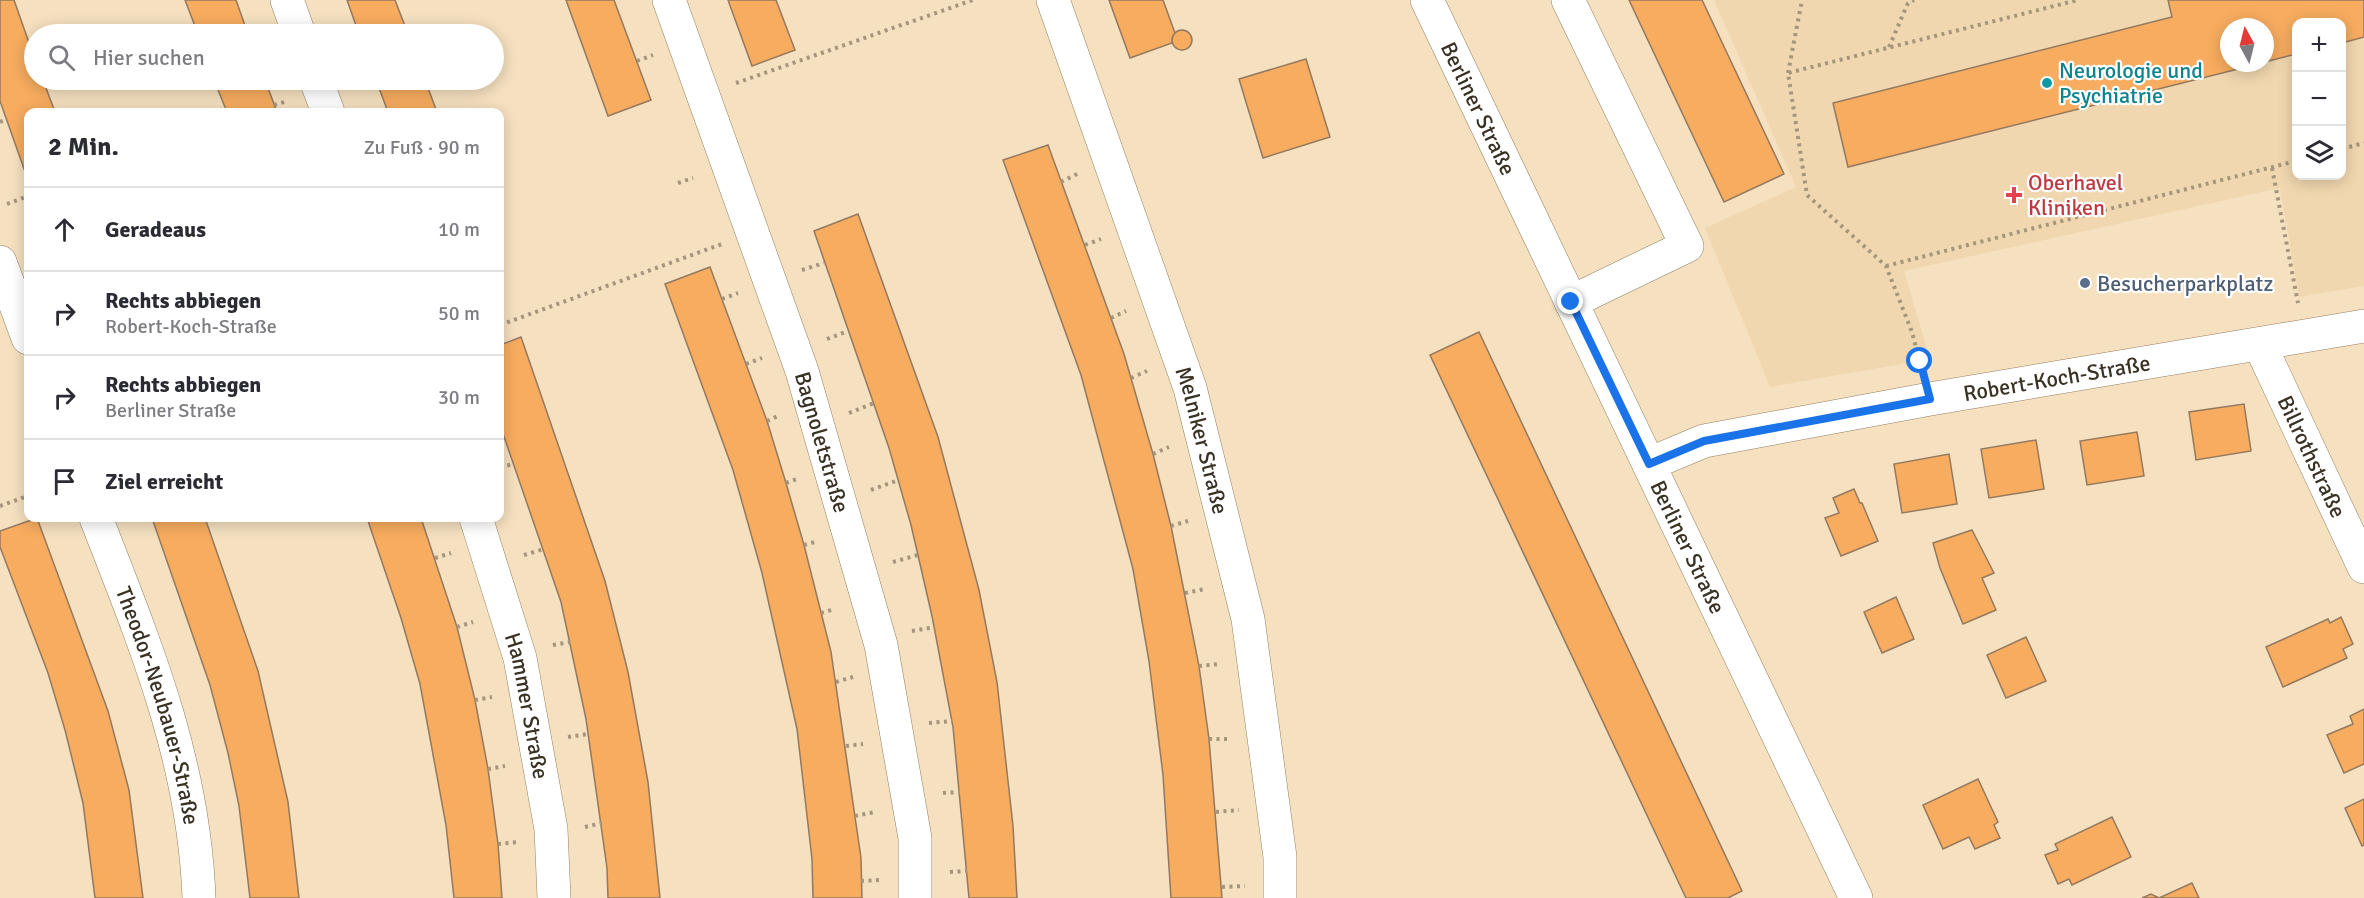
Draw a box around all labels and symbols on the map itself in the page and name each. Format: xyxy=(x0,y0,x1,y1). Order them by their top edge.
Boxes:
north arrow xyxy=(2220,18,2274,72)
street label: Berliner Straße xyxy=(1435,37,1522,179)
place label: Neurologie und Psychiatrie xyxy=(2059,57,2203,109)
marker: Neurologie und Psychiatrie xyxy=(2040,76,2054,90)
place label: Oberhavel Kliniken xyxy=(2028,169,2123,221)
marker: Oberhavel Kliniken xyxy=(2005,186,2023,204)
place label: Besucherparkplatz xyxy=(2097,270,2273,297)
marker: Besucherparkplatz xyxy=(2078,276,2092,290)
route end xyxy=(1557,288,1583,314)
route start xyxy=(1906,347,1932,373)
street label: Robert-Koch-Straße xyxy=(1961,349,2152,407)
street label: Melniker Straße xyxy=(1170,362,1235,517)
street label: Bagnoletstraße xyxy=(789,368,856,516)
street label: Billrothstraße xyxy=(2272,391,2352,522)
street label: Berliner Straße xyxy=(1645,476,1732,618)
street label: Theodor-Neubauer-Straße xyxy=(110,582,205,826)
street label: Hammer Straße xyxy=(499,629,555,781)

